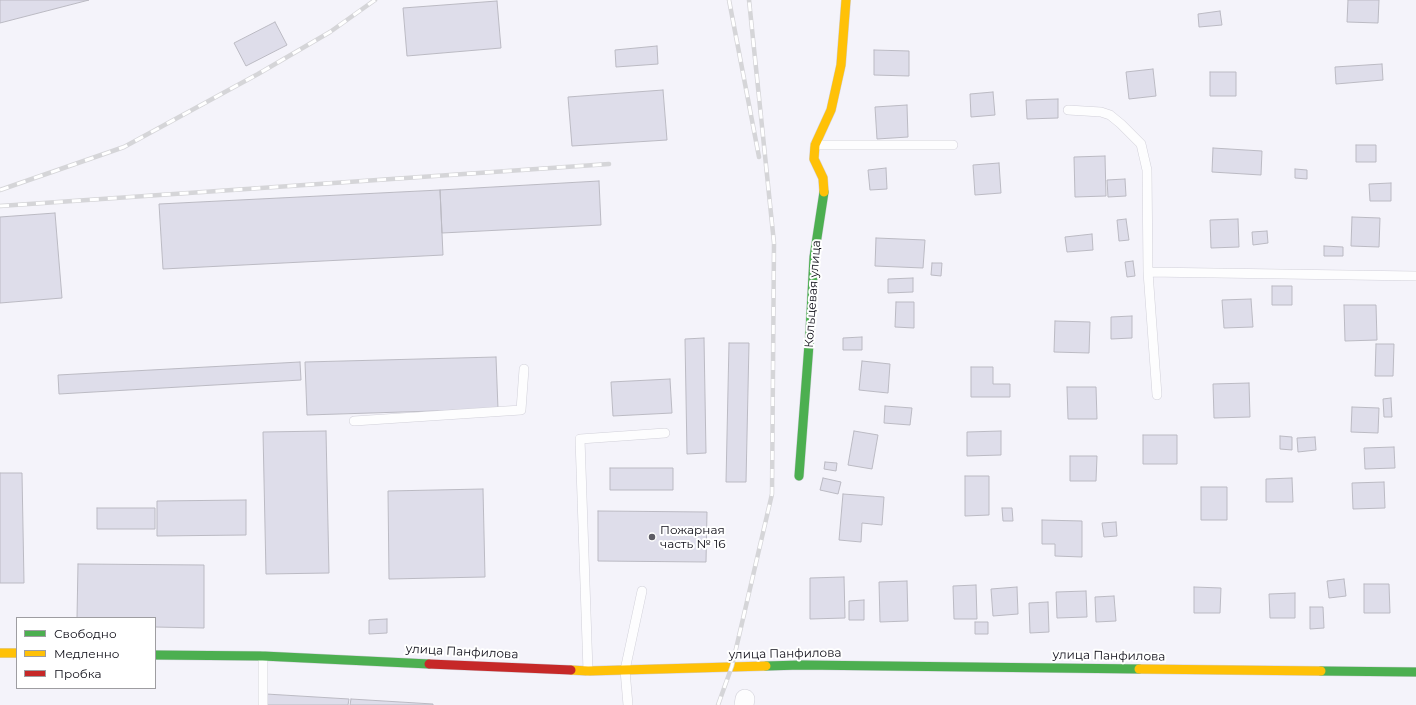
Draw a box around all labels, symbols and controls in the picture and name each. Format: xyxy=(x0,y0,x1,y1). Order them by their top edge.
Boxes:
street label: Кольцевая улица xyxy=(802,240,824,348)
place label: Пожарная часть № 16 xyxy=(660,523,726,551)
marker: Пожарная часть № 16 xyxy=(647,532,657,542)
legend xyxy=(16,617,156,689)
text: Свободно xyxy=(54,626,117,641)
street label: улица Панфилова xyxy=(405,642,519,662)
text: Медленно xyxy=(54,646,119,661)
street label: улица Панфилова xyxy=(728,646,842,662)
street label: улица Панфилова xyxy=(1052,648,1166,664)
text: Пробка xyxy=(54,666,102,681)

